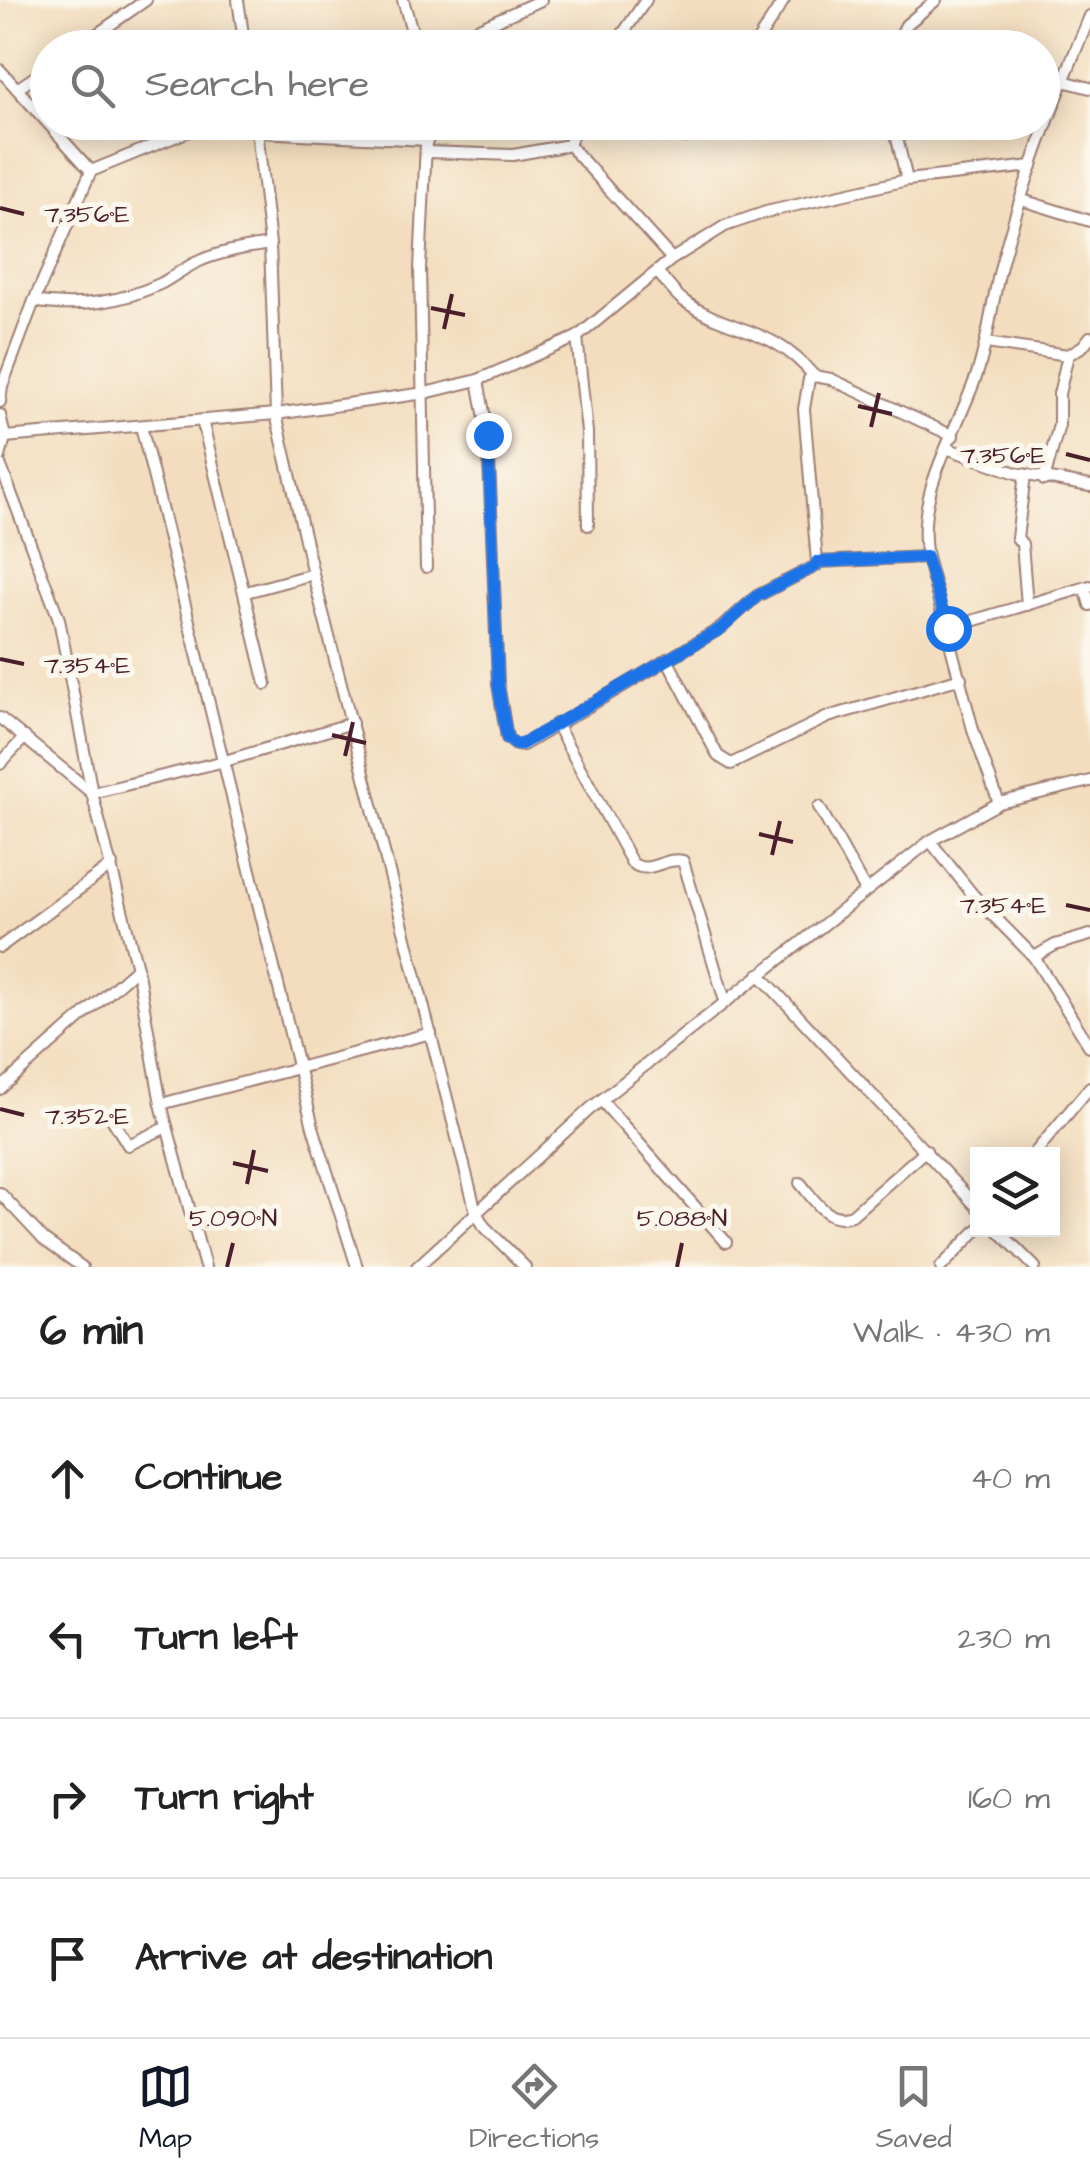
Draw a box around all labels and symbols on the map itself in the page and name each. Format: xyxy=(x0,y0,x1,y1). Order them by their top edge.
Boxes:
text: 7.356°E xyxy=(44,197,130,232)
route end xyxy=(466,413,512,459)
text: 7.356°E xyxy=(960,438,1046,473)
route start xyxy=(926,606,972,652)
text: 7.354°E xyxy=(44,648,131,683)
text: 7.354°E xyxy=(960,888,1047,923)
text: 7.352°E xyxy=(45,1099,129,1134)
text: 5.090°N xyxy=(189,1201,277,1236)
text: 5.088°N xyxy=(637,1201,727,1236)

